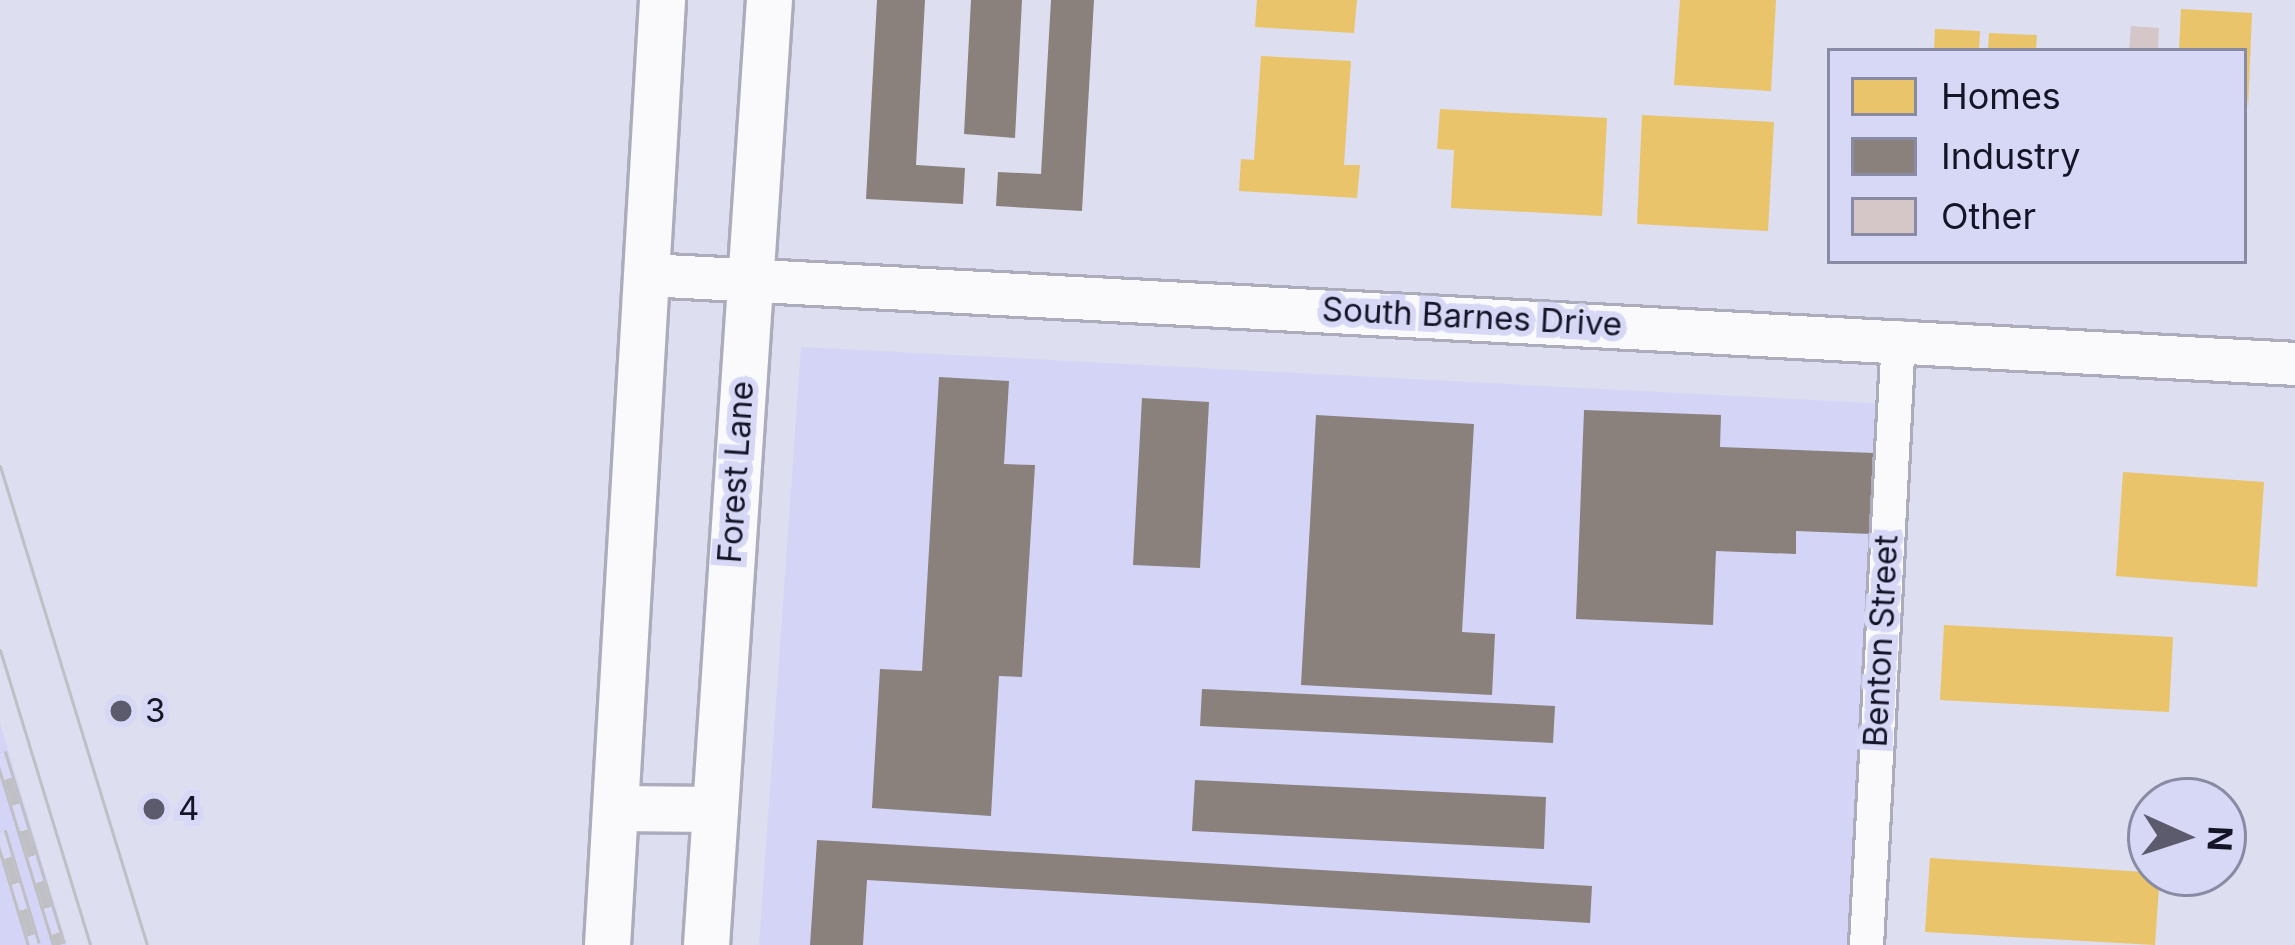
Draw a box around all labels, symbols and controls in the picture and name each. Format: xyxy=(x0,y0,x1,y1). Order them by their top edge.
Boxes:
legend xyxy=(1827,48,2247,264)
text: Homes xyxy=(1941,74,2061,118)
text: Industry xyxy=(1941,134,2080,178)
text: Other xyxy=(1941,194,2036,238)
street label: South Barnes Drive xyxy=(1321,289,1623,345)
street label: Forest Lane xyxy=(710,380,762,564)
street label: Benton Street xyxy=(1856,534,1906,748)
place label: 3 xyxy=(145,691,165,731)
marker: 3 xyxy=(108,698,134,724)
north arrow xyxy=(2127,777,2247,897)
place label: 4 xyxy=(178,789,199,829)
marker: 4 xyxy=(141,796,167,822)
text: N xyxy=(2199,825,2241,852)

